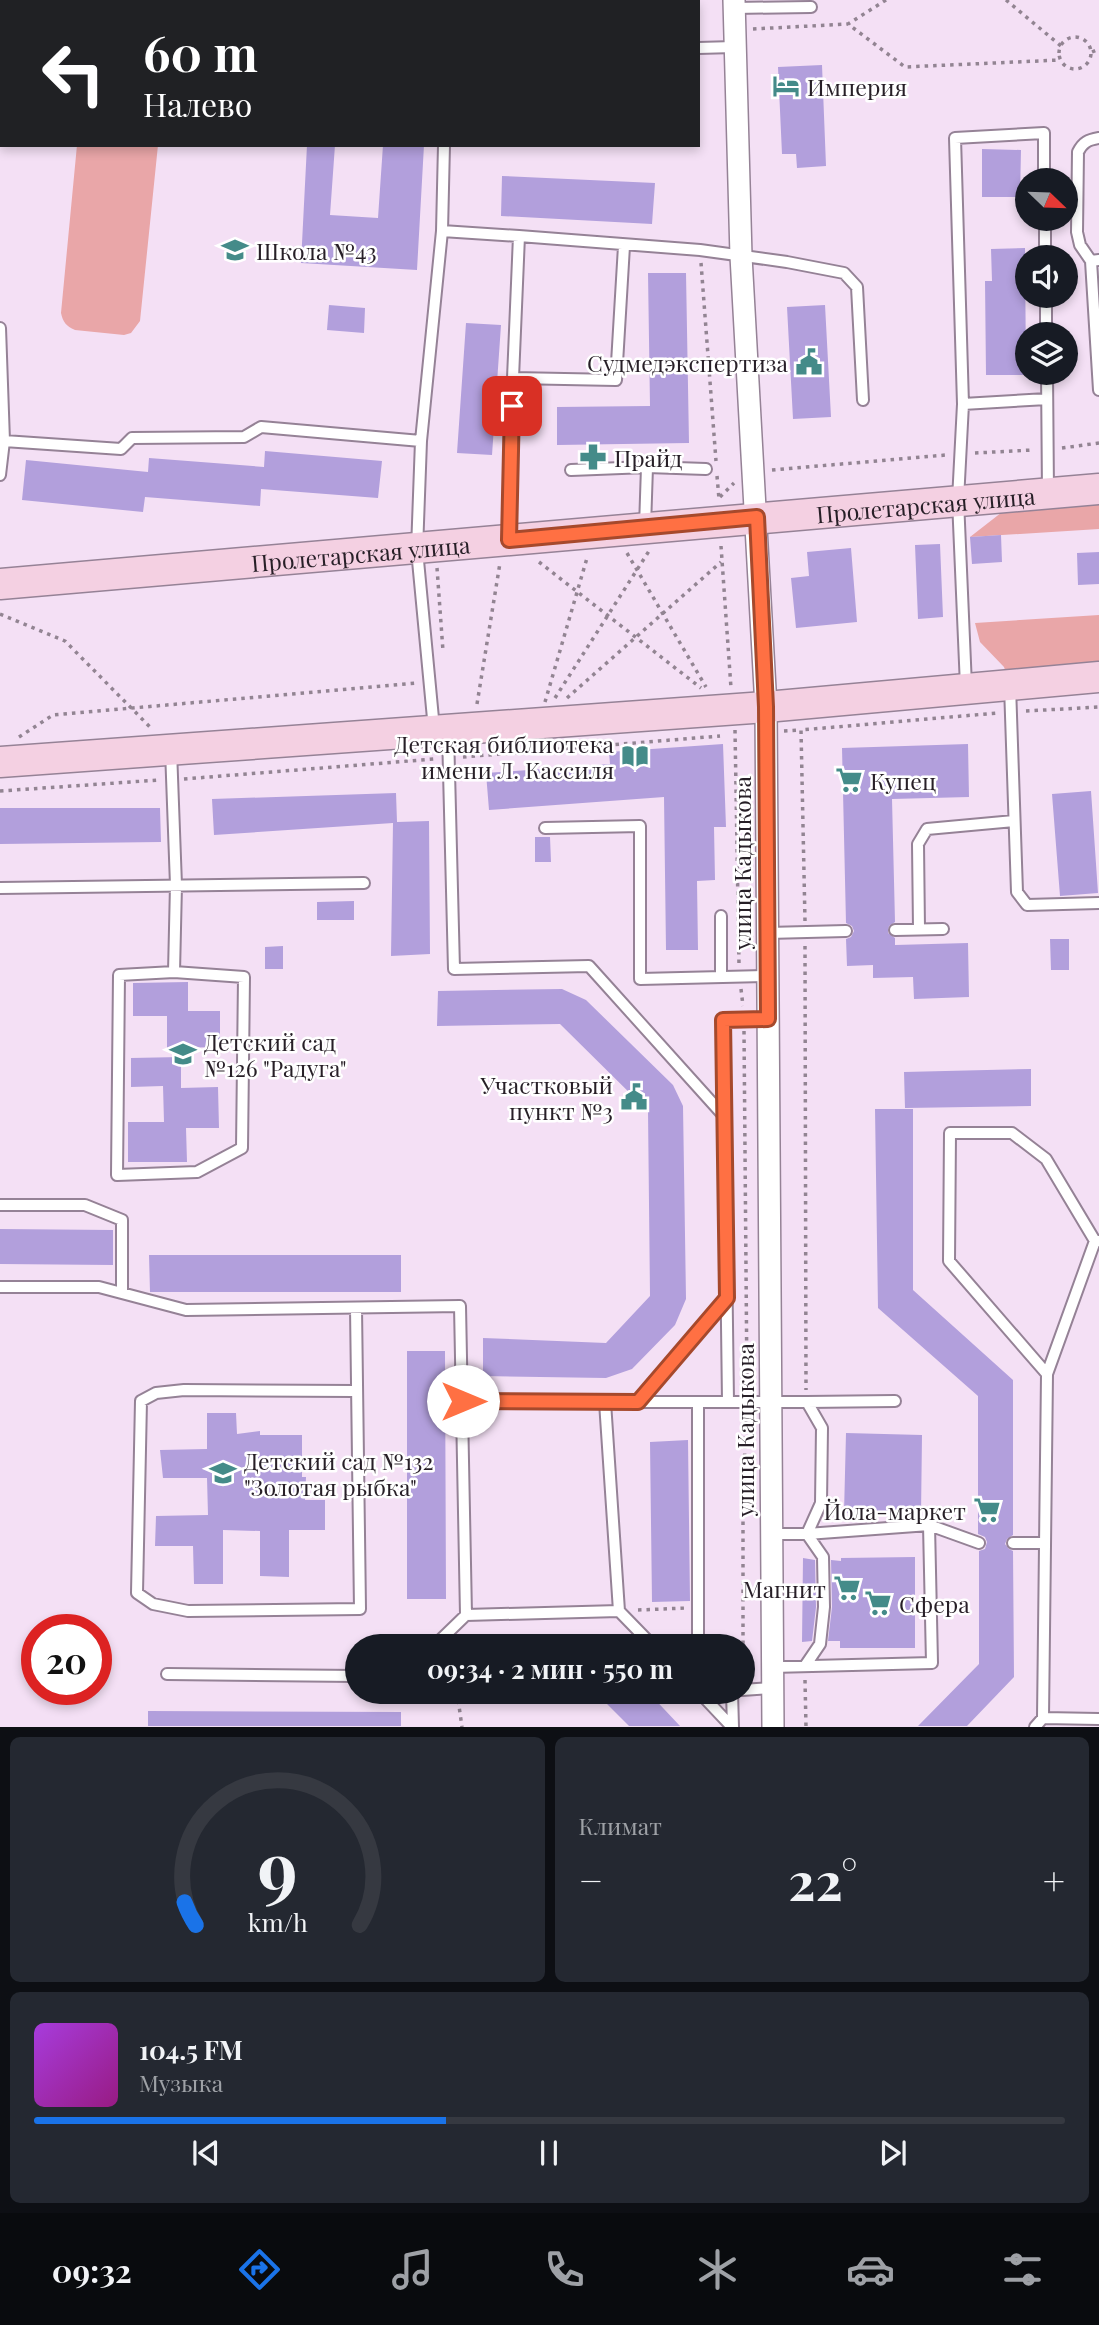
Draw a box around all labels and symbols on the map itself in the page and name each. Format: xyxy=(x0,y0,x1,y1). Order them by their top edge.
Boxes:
hotel icon: Империя xyxy=(771,71,801,101)
place label: Империя xyxy=(807,71,907,102)
north arrow xyxy=(1015,168,1078,231)
school or university icon: Школа №43 xyxy=(220,235,250,265)
place label: Школа №43 xyxy=(256,235,377,266)
place label: Судмедэкспертиза xyxy=(587,347,789,378)
public building icon: Судмедэкспертиза xyxy=(794,347,824,377)
pin xyxy=(482,376,542,436)
pharmacy icon: Прайд xyxy=(578,442,608,472)
place label: Прайд xyxy=(614,442,682,473)
street label: Пролетарская улица xyxy=(815,479,1037,529)
street label: Пролетарская улица xyxy=(250,528,472,578)
place label: Детская библиотека имени Л. Кассиля xyxy=(394,728,615,785)
library icon: Детская библиотека имени Л. Кассиля xyxy=(620,741,650,771)
supermarket icon: Купец xyxy=(834,765,864,795)
place label: Купец xyxy=(870,765,936,796)
street label: улица Кадыкова xyxy=(726,776,757,951)
place label: Детский сад №126 "Радуга" xyxy=(204,1026,347,1083)
school or university icon: Детский сад №126 "Радуга" xyxy=(168,1039,198,1069)
place label: Участковый пункт №3 xyxy=(480,1069,613,1126)
public building icon: Участковый пункт №3 xyxy=(619,1082,649,1112)
street label: улица Кадыкова xyxy=(729,1343,760,1518)
position arrow xyxy=(426,1364,500,1438)
place label: Детский сад №132 "Золотая рыбка" xyxy=(244,1445,433,1502)
school or university icon: Детский сад №132 "Золотая рыбка" xyxy=(208,1458,238,1488)
place label: Йола-маркет xyxy=(824,1495,966,1526)
supermarket icon: Йола-маркет xyxy=(972,1495,1002,1525)
place label: Магнит xyxy=(743,1573,826,1604)
supermarket icon: Магнит xyxy=(832,1573,862,1603)
supermarket icon: Сфера xyxy=(863,1588,893,1618)
place label: Сфера xyxy=(899,1588,970,1619)
speed limit sign: 20 xyxy=(21,1614,112,1705)

